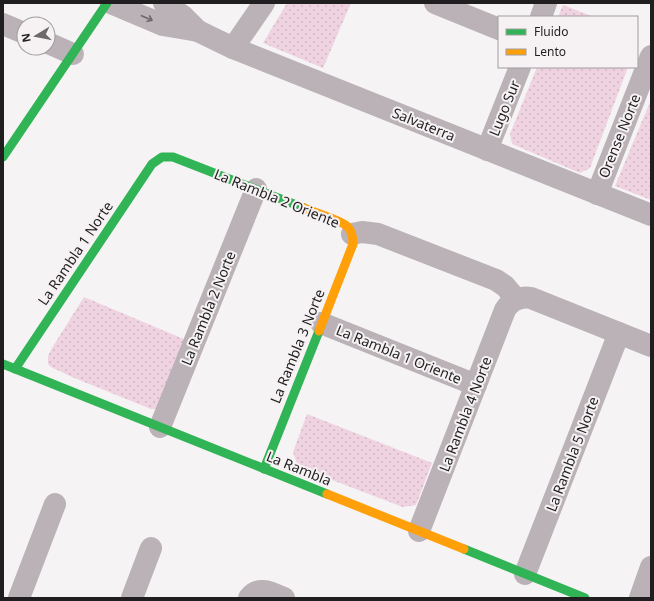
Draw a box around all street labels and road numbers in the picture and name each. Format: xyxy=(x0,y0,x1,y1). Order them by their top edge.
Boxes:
street label: Lugo Sur xyxy=(484,77,524,139)
street label: Orense Norte xyxy=(594,91,645,181)
street label: Salvaterra xyxy=(390,103,458,145)
street label: La Rambla 2 Oriente xyxy=(211,164,343,232)
street label: La Rambla 1 Norte xyxy=(33,197,117,309)
street label: La Rambla 2 Norte xyxy=(176,248,240,368)
street label: La Rambla 3 Norte xyxy=(265,286,329,406)
street label: La Rambla 1 Oriente xyxy=(333,320,465,388)
street label: La Rambla 4 Norte xyxy=(434,354,496,474)
street label: La Rambla 5 Norte xyxy=(541,394,603,514)
street label: La Rambla xyxy=(264,446,334,490)

